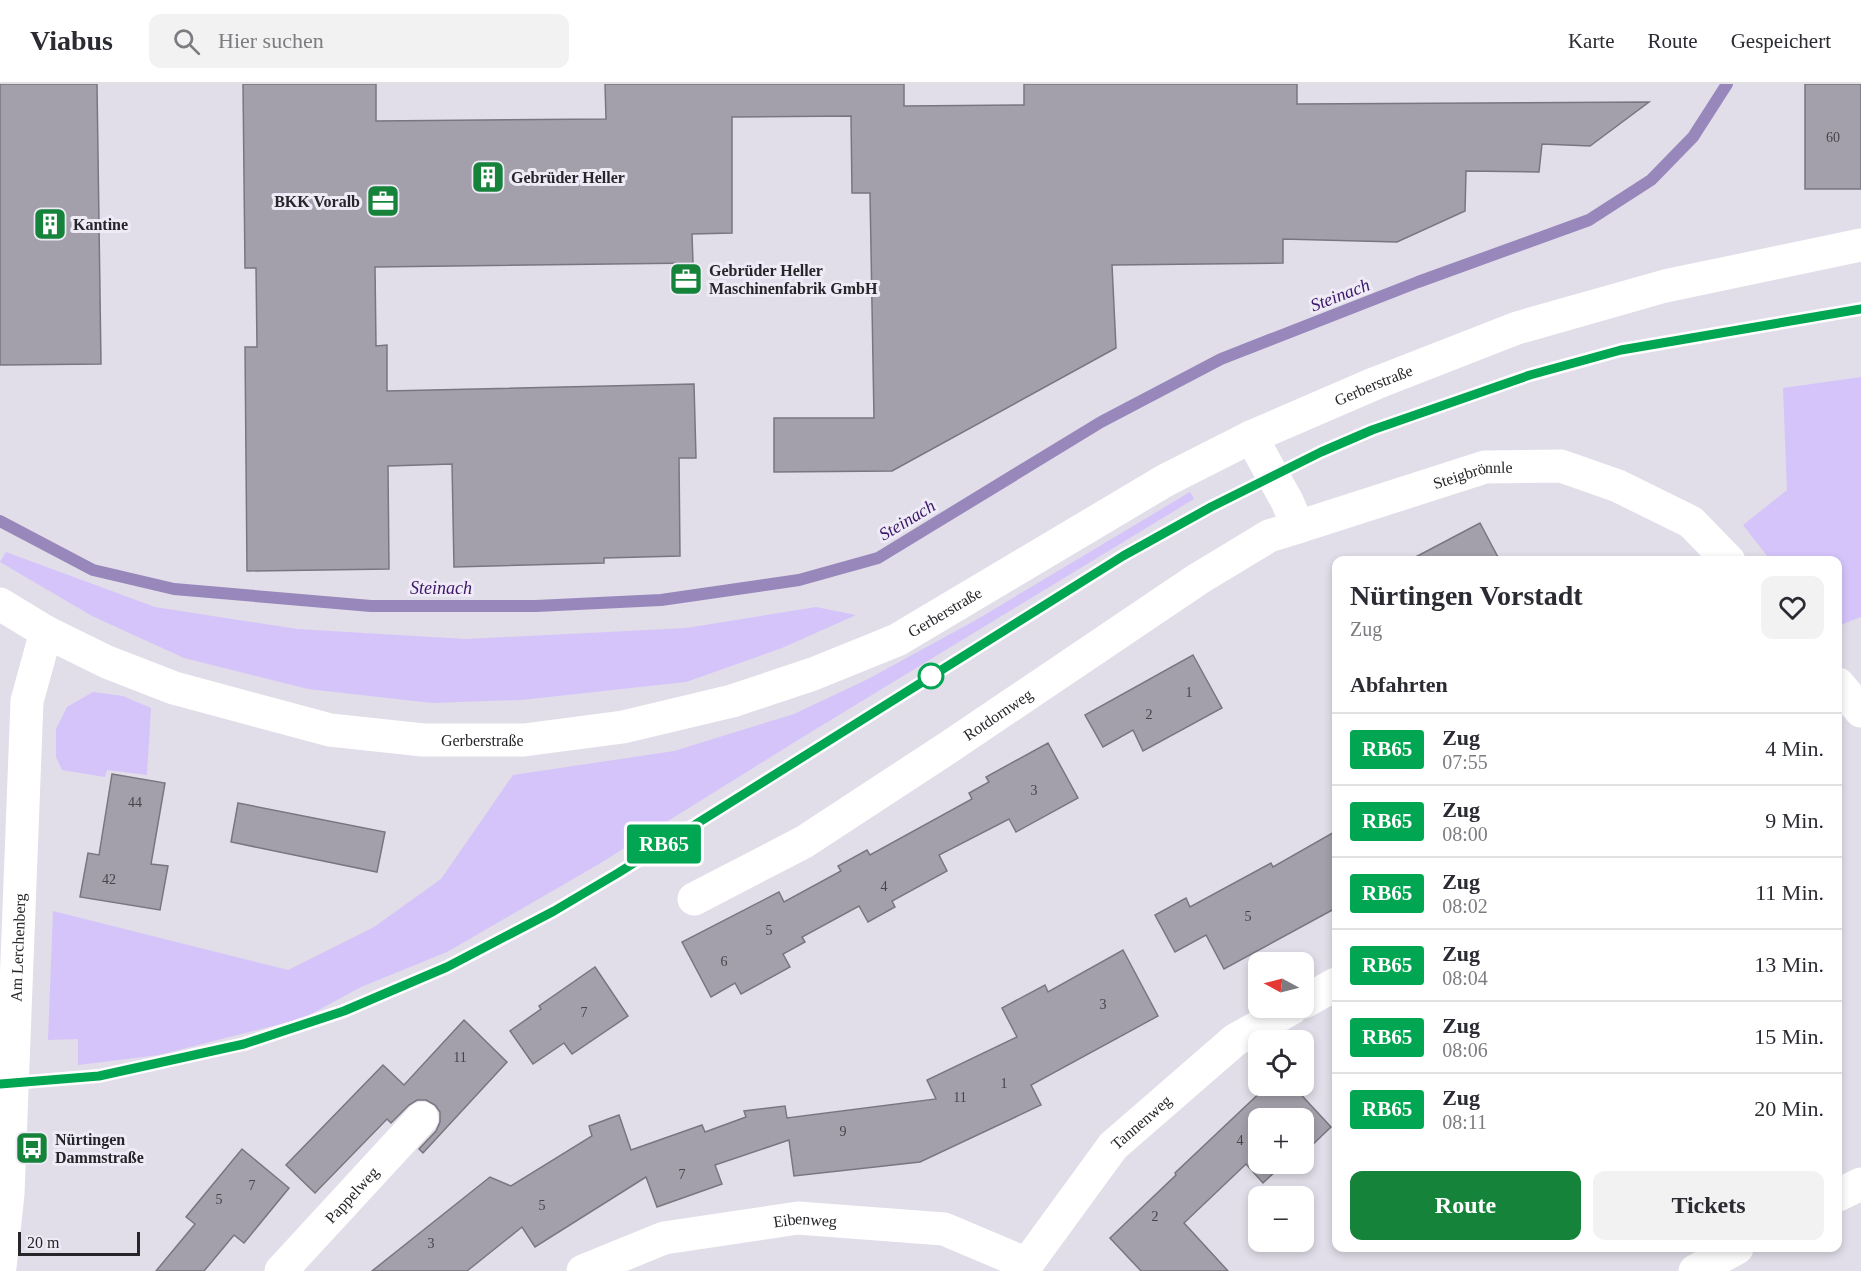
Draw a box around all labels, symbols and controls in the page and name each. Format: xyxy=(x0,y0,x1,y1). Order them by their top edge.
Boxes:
search box xyxy=(149,14,569,68)
text: Viabus xyxy=(30,25,113,56)
icon: search xyxy=(170,25,203,58)
text: Hier suchen xyxy=(218,28,324,53)
text: Karte xyxy=(1568,29,1615,53)
text: Route xyxy=(1648,29,1698,53)
text: Gespeichert xyxy=(1731,29,1831,53)
house number: 60 xyxy=(1826,130,1840,145)
building icon: Gebrüder Heller xyxy=(470,159,506,195)
place label: Gebrüder Heller xyxy=(511,169,625,186)
office icon: BKK Voralb xyxy=(365,183,401,219)
place label: BKK Voralb xyxy=(274,193,360,210)
building icon: Kantine xyxy=(32,206,68,242)
place label: Kantine xyxy=(73,216,128,233)
office icon: Gebrüder Heller Maschinenfabrik GmbH xyxy=(668,261,704,297)
place label: Gebrüder Heller Maschinenfabrik GmbH xyxy=(709,262,878,297)
water label: Steinach xyxy=(1307,275,1373,315)
street label: Gerberstraße xyxy=(1332,361,1415,408)
street label: Steigbrönnle xyxy=(1431,458,1513,492)
water label: Steinach xyxy=(875,495,939,545)
button: heart xyxy=(1761,576,1824,639)
water label: Steinach xyxy=(410,578,472,598)
text: Nürtingen Vorstadt xyxy=(1350,580,1583,611)
street label: Gerberstraße xyxy=(905,583,984,640)
text: Zug xyxy=(1350,618,1382,640)
unlabelled marker xyxy=(918,663,944,689)
text: Abfahrten xyxy=(1350,672,1448,697)
street label: Rotdornweg xyxy=(960,685,1036,743)
house number: 1 xyxy=(1186,685,1193,700)
house number: 2 xyxy=(1146,707,1153,722)
text: Zug xyxy=(1442,725,1480,750)
street label: Gerberstraße xyxy=(441,732,524,749)
text: 4 Min. xyxy=(1765,736,1824,761)
text: RB65 xyxy=(1362,737,1412,761)
text: 07:55 xyxy=(1442,751,1488,773)
house number: 3 xyxy=(1031,783,1038,798)
house number: 44 xyxy=(128,795,142,810)
text: Zug xyxy=(1442,797,1480,822)
text: 9 Min. xyxy=(1765,808,1824,833)
text: RB65 xyxy=(1362,809,1412,833)
text: 08:00 xyxy=(1442,823,1488,845)
line badge: RB65 xyxy=(622,824,706,864)
text: RB65 xyxy=(639,832,689,856)
text: Zug xyxy=(1442,869,1480,894)
house number: 42 xyxy=(102,872,116,887)
house number: 4 xyxy=(881,879,888,894)
text: 11 Min. xyxy=(1755,880,1824,905)
text: RB65 xyxy=(1362,881,1412,905)
street label: Am Lerchenberg xyxy=(7,893,29,1002)
text: 08:02 xyxy=(1442,895,1488,917)
house number: 5 xyxy=(1245,909,1252,924)
house number: 5 xyxy=(766,923,773,938)
text: Zug xyxy=(1442,941,1480,966)
north arrow xyxy=(1248,952,1314,1018)
map controls xyxy=(1248,952,1314,1252)
text: 13 Min. xyxy=(1754,952,1824,977)
text: RB65 xyxy=(1362,953,1412,977)
house number: 6 xyxy=(721,954,728,969)
text: 08:04 xyxy=(1442,967,1488,989)
house number: 3 xyxy=(1100,997,1107,1012)
house number: 7 xyxy=(581,1005,588,1020)
text: Zug xyxy=(1442,1013,1480,1038)
text: 15 Min. xyxy=(1754,1024,1824,1049)
text: RB65 xyxy=(1362,1025,1412,1049)
button: locate xyxy=(1248,1030,1314,1096)
text: 08:06 xyxy=(1442,1039,1488,1061)
house number: 11 xyxy=(453,1050,467,1065)
house number: 1 xyxy=(1001,1076,1008,1091)
text: Zug xyxy=(1442,1085,1480,1110)
house number: 11 xyxy=(953,1090,967,1105)
street label: Tannenweg xyxy=(1108,1091,1175,1152)
text: 20 Min. xyxy=(1754,1096,1824,1121)
text: RB65 xyxy=(1362,1097,1412,1121)
button: + xyxy=(1248,1108,1314,1174)
text: 08:11 xyxy=(1442,1111,1487,1133)
house number: 9 xyxy=(840,1124,847,1139)
bus stop icon: Nürtingen Dammstraße xyxy=(14,1130,50,1166)
place label: Nürtingen Dammstraße xyxy=(55,1131,144,1166)
house number: 4 xyxy=(1237,1133,1244,1148)
street label: Pappelweg xyxy=(321,1163,382,1226)
house number: 7 xyxy=(679,1167,686,1182)
button: Route xyxy=(1350,1171,1581,1240)
button: Tickets xyxy=(1593,1171,1824,1240)
house number: 7 xyxy=(249,1178,256,1193)
button: − xyxy=(1248,1186,1314,1252)
house number: 5 xyxy=(216,1192,223,1207)
house number: 5 xyxy=(539,1198,546,1213)
street label: Eibenweg xyxy=(772,1209,838,1230)
house number: 2 xyxy=(1152,1209,1159,1224)
scale bar xyxy=(18,1229,140,1256)
text: 20 m xyxy=(27,1234,59,1251)
house number: 3 xyxy=(428,1236,435,1251)

